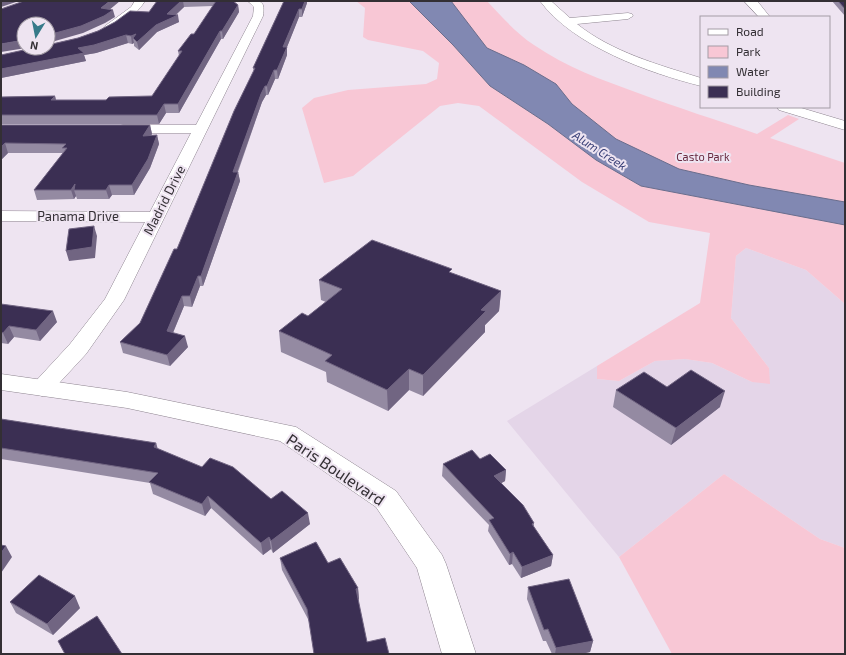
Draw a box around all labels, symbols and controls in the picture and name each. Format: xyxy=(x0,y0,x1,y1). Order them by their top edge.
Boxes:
north arrow xyxy=(16,16,56,56)
legend xyxy=(700,16,830,108)
text: Road xyxy=(736,24,764,38)
text: N xyxy=(29,39,39,53)
text: Park xyxy=(736,44,761,58)
text: Water xyxy=(736,64,770,78)
text: Building xyxy=(736,84,781,98)
water label: Alum Creek xyxy=(570,127,630,173)
park label: Casto Park xyxy=(676,150,730,163)
street label: Madrid Drive xyxy=(140,163,188,237)
street label: Panama Drive xyxy=(37,208,119,224)
street label: Paris Boulevard xyxy=(283,429,389,509)

